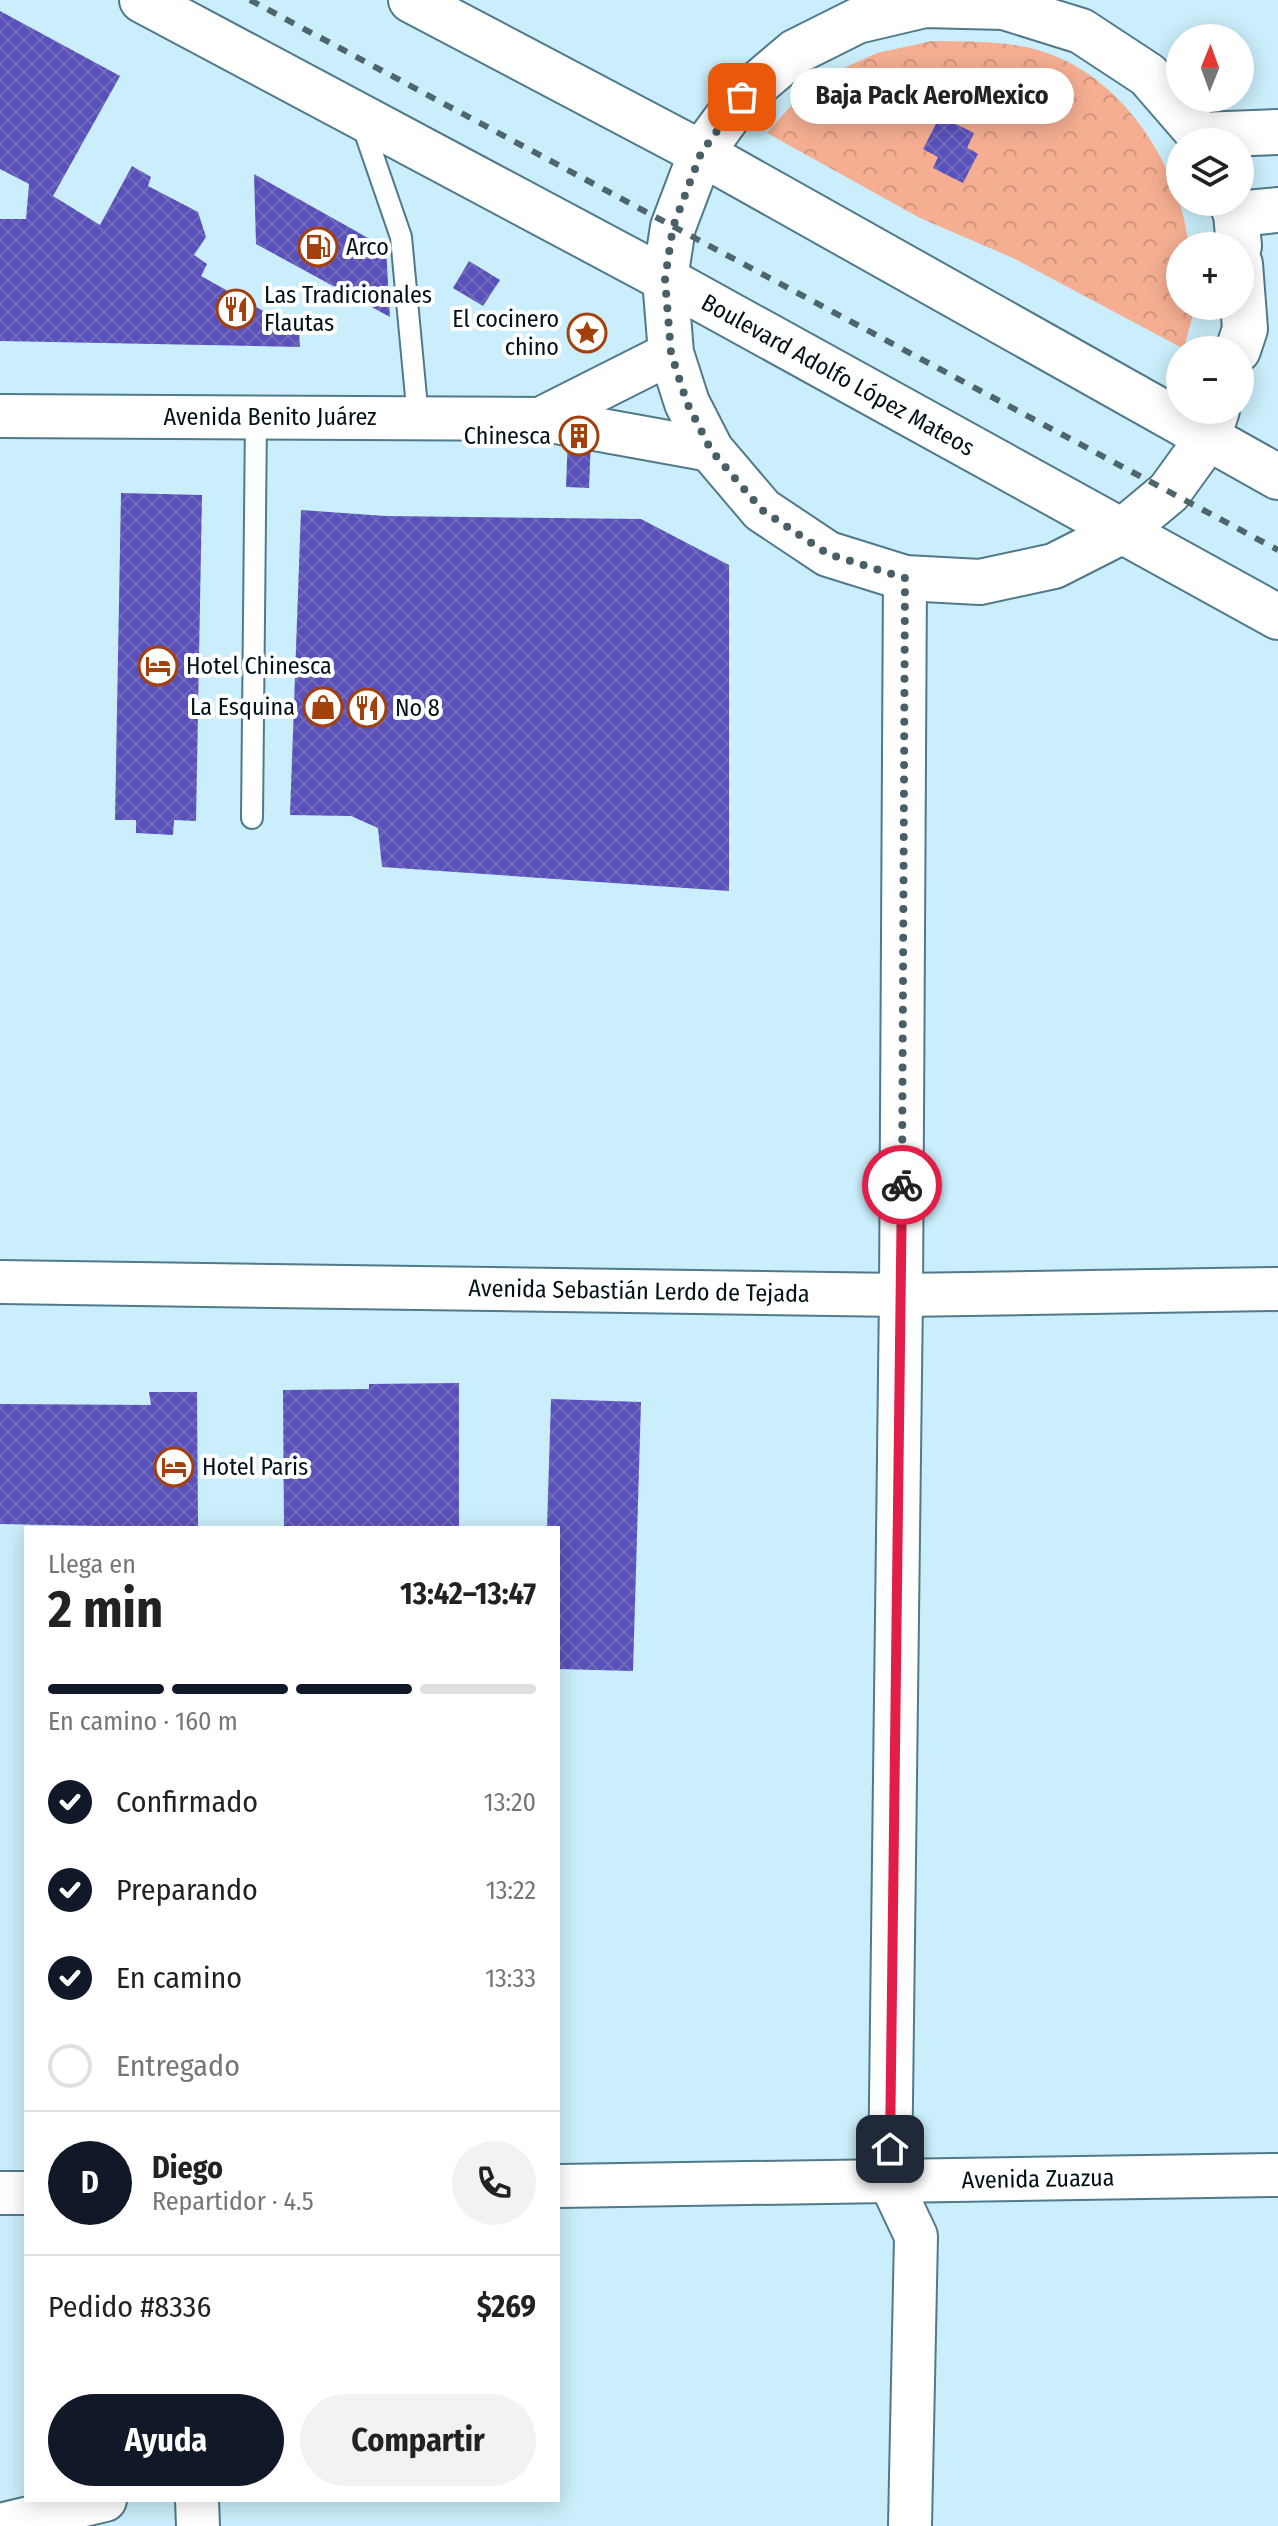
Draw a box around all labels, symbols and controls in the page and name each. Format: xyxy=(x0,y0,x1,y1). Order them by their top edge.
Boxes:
north arrow xyxy=(1166,24,1254,112)
map controls xyxy=(1166,24,1254,424)
pin xyxy=(708,63,776,131)
callout: Baja Pack AeroMexico xyxy=(790,69,1074,125)
icon: bag xyxy=(720,75,764,119)
text: Baja Pack AeroMexico xyxy=(815,80,1049,111)
button: layers xyxy=(1166,128,1254,216)
fuel station icon: Arco xyxy=(297,226,339,268)
button: + xyxy=(1166,232,1254,320)
place label: Arco xyxy=(346,233,389,261)
place label: Las Tradicionales Flautas xyxy=(264,281,432,337)
restaurant icon: Las Tradicionales Flautas xyxy=(215,288,257,330)
street label: Boulevard Adolfo López Mateos xyxy=(697,288,979,462)
place label: El cocinero chino xyxy=(452,305,559,361)
place icon: El cocinero chino xyxy=(566,312,608,354)
button: − xyxy=(1166,336,1254,424)
street label: Avenida Benito Juárez xyxy=(163,403,377,431)
building icon: Chinesca xyxy=(558,415,600,457)
place label: Chinesca xyxy=(464,422,551,450)
hotel icon: Hotel Chinesca xyxy=(137,645,179,687)
place label: Hotel Chinesca xyxy=(186,652,332,680)
shop icon: La Esquina xyxy=(302,686,344,728)
restaurant icon: No 8 xyxy=(346,687,388,729)
place label: La Esquina xyxy=(190,693,295,721)
place label: No 8 xyxy=(395,694,440,722)
courier xyxy=(862,1145,942,1225)
icon: bike xyxy=(880,1163,924,1207)
street label: Avenida Sebastián Lerdo de Tejada xyxy=(468,1274,810,1308)
hotel icon: Hotel Paris xyxy=(153,1446,195,1488)
place label: Hotel Paris xyxy=(202,1453,308,1481)
text: Llega en xyxy=(48,1549,136,1580)
text: 13:42–13:47 xyxy=(400,1576,536,1612)
text: 2 min xyxy=(48,1578,163,1641)
text: En camino · 160 m xyxy=(48,1706,238,1737)
icon: check xyxy=(48,1780,92,1824)
text: Confirmado xyxy=(116,1784,258,1820)
text: 13:20 xyxy=(484,1787,536,1818)
icon: check xyxy=(48,1868,92,1912)
text: Preparando xyxy=(116,1872,258,1908)
text: 13:22 xyxy=(486,1875,536,1906)
icon: check xyxy=(48,1956,92,2000)
text: En camino xyxy=(116,1960,242,1996)
text: 13:33 xyxy=(485,1963,536,1994)
text: Entregado xyxy=(116,2048,240,2084)
pin xyxy=(856,2115,924,2183)
icon: home xyxy=(868,2127,912,2171)
button: phone xyxy=(452,2141,536,2225)
text: Diego xyxy=(152,2150,223,2186)
street label: Avenida Zuazua xyxy=(961,2164,1115,2194)
text: D xyxy=(81,2165,99,2201)
text: Repartidor · 4.5 xyxy=(152,2186,314,2217)
text: Pedido #8336 xyxy=(48,2289,211,2325)
text: $269 xyxy=(477,2289,536,2325)
button: Ayuda xyxy=(48,2394,284,2486)
button: Compartir xyxy=(300,2394,536,2486)

